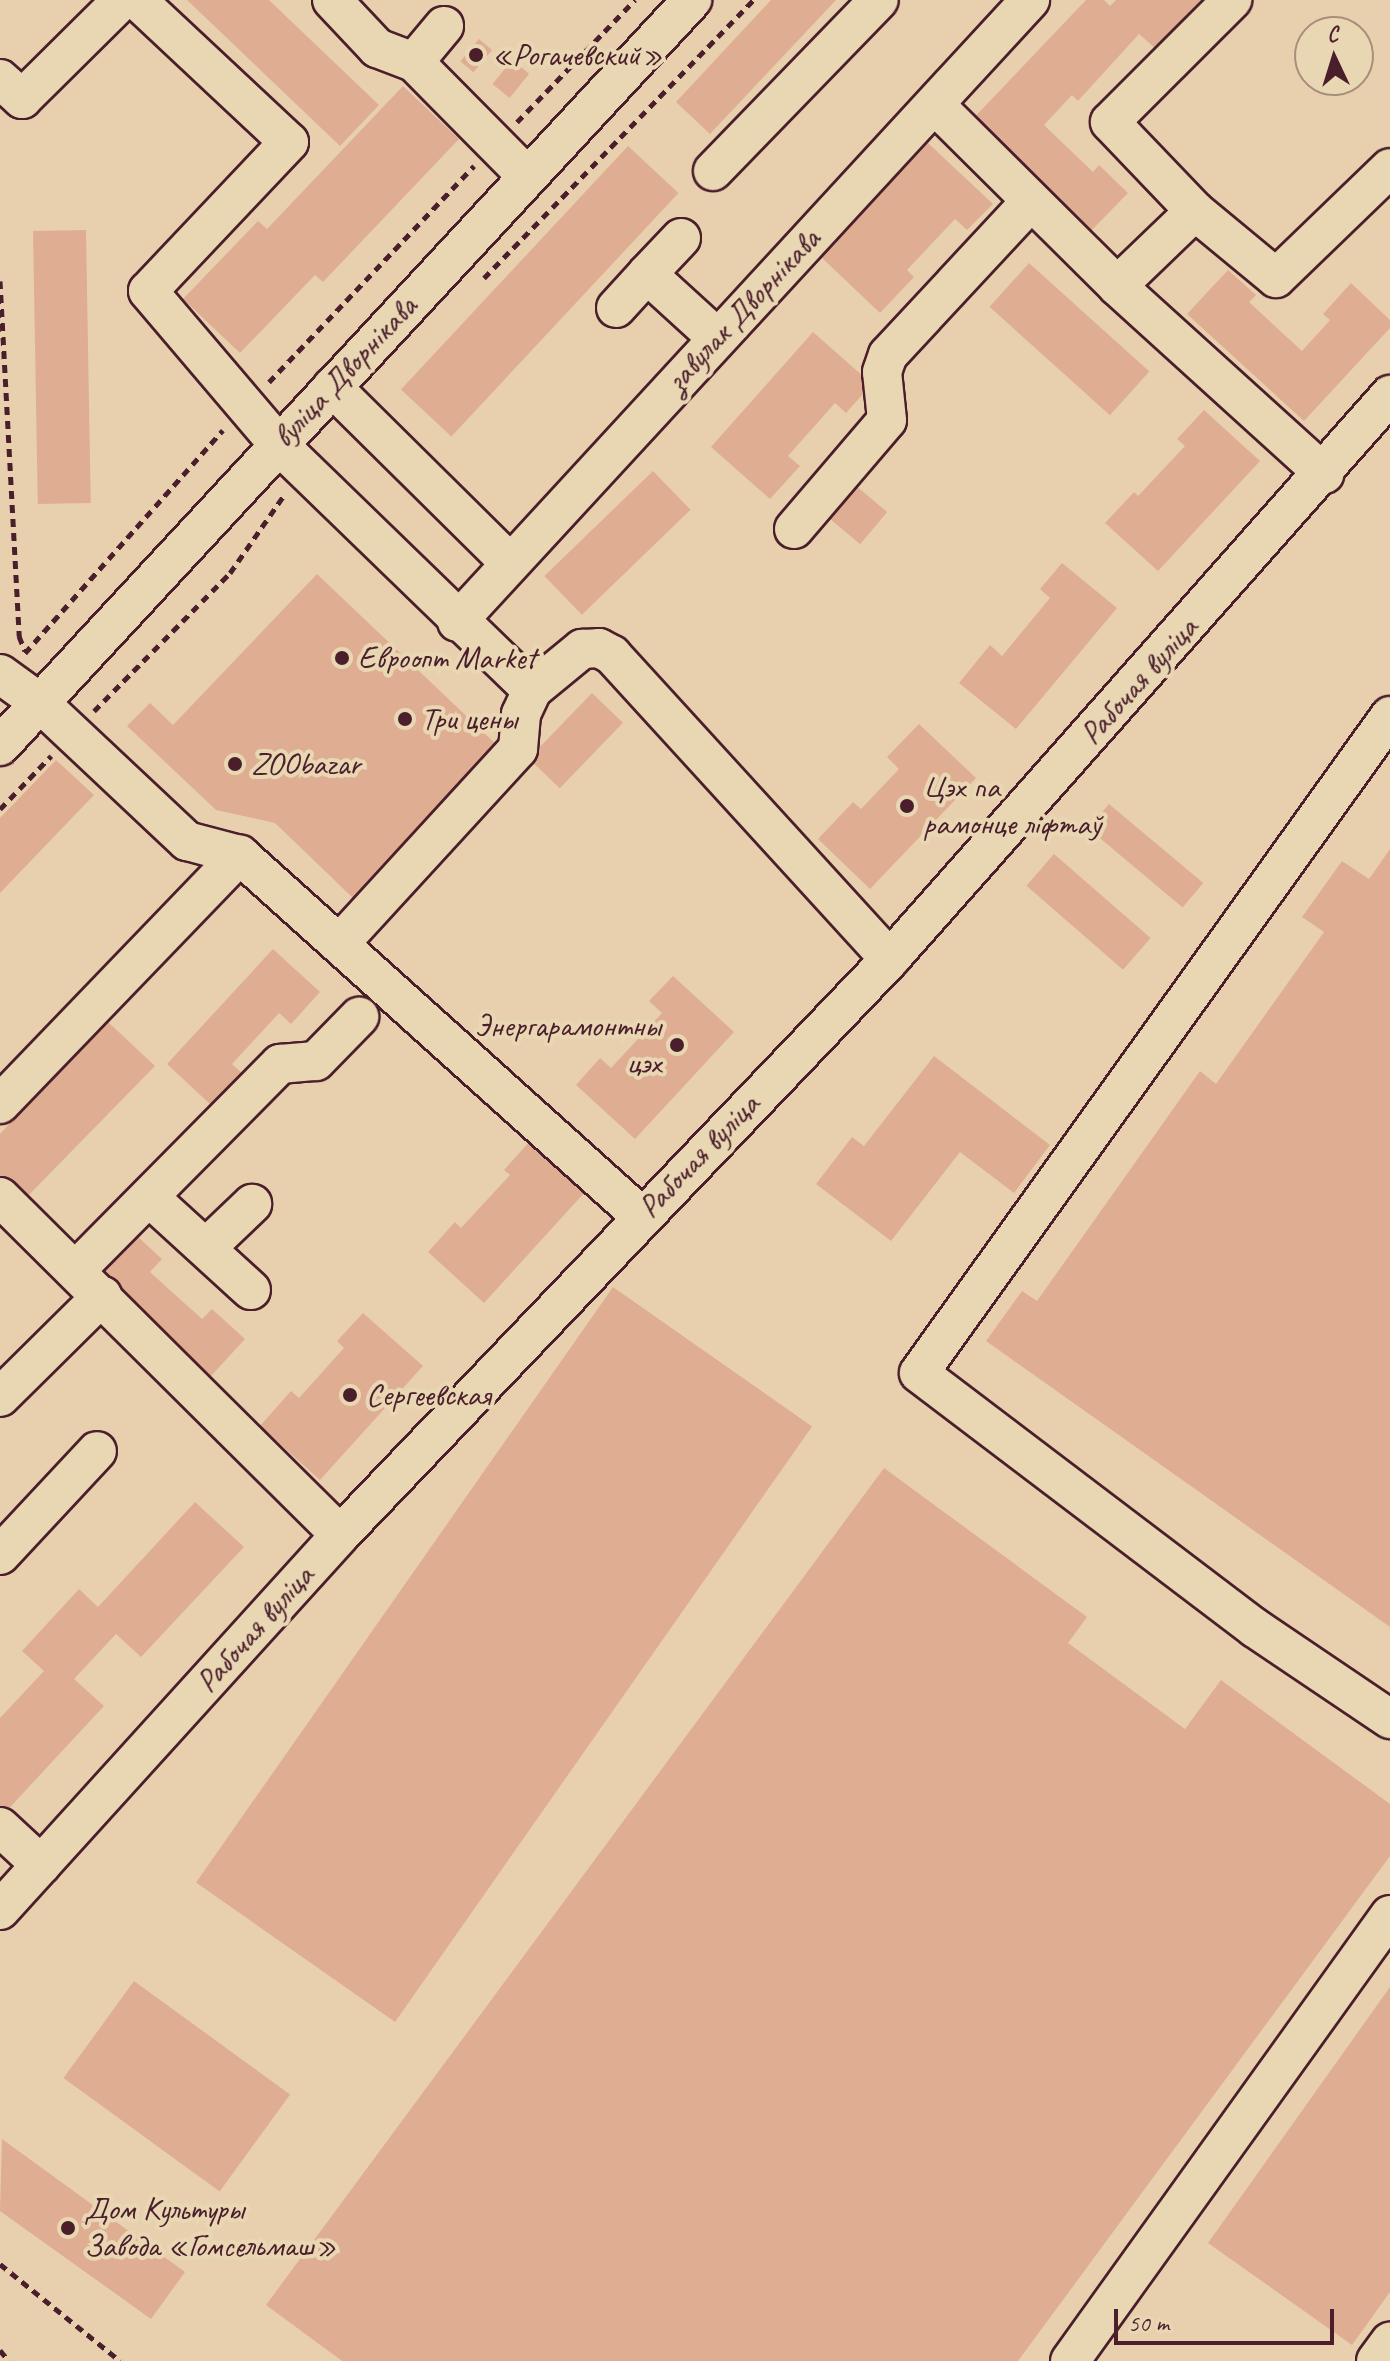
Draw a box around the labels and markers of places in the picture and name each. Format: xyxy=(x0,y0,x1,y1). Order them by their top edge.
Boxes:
place label: «Рогачевский» xyxy=(492,36,663,74)
marker: «Рогачевский» xyxy=(467,46,485,64)
place label: Евроопт Market xyxy=(358,639,536,677)
marker: Евроопт Market xyxy=(333,649,351,667)
place label: Три цены xyxy=(421,700,518,738)
marker: Три цены xyxy=(396,710,414,728)
place label: ZOObazar xyxy=(251,745,361,783)
marker: ZOObazar xyxy=(226,755,244,773)
place label: Цэх па рамонце ліфтаў xyxy=(923,769,1103,844)
marker: Цэх па рамонце ліфтаў xyxy=(898,797,916,815)
place label: Энергарамонтны цэх xyxy=(474,1008,661,1083)
marker: Энергарамонтны цэх xyxy=(668,1036,686,1054)
place label: Сергеевская xyxy=(366,1376,490,1414)
marker: Сергеевская xyxy=(341,1386,359,1404)
place label: Дом Культуры Завода «Гомсельмаш» xyxy=(84,2191,336,2266)
marker: Дом Культуры Завода «Гомсельмаш» xyxy=(59,2219,77,2237)

